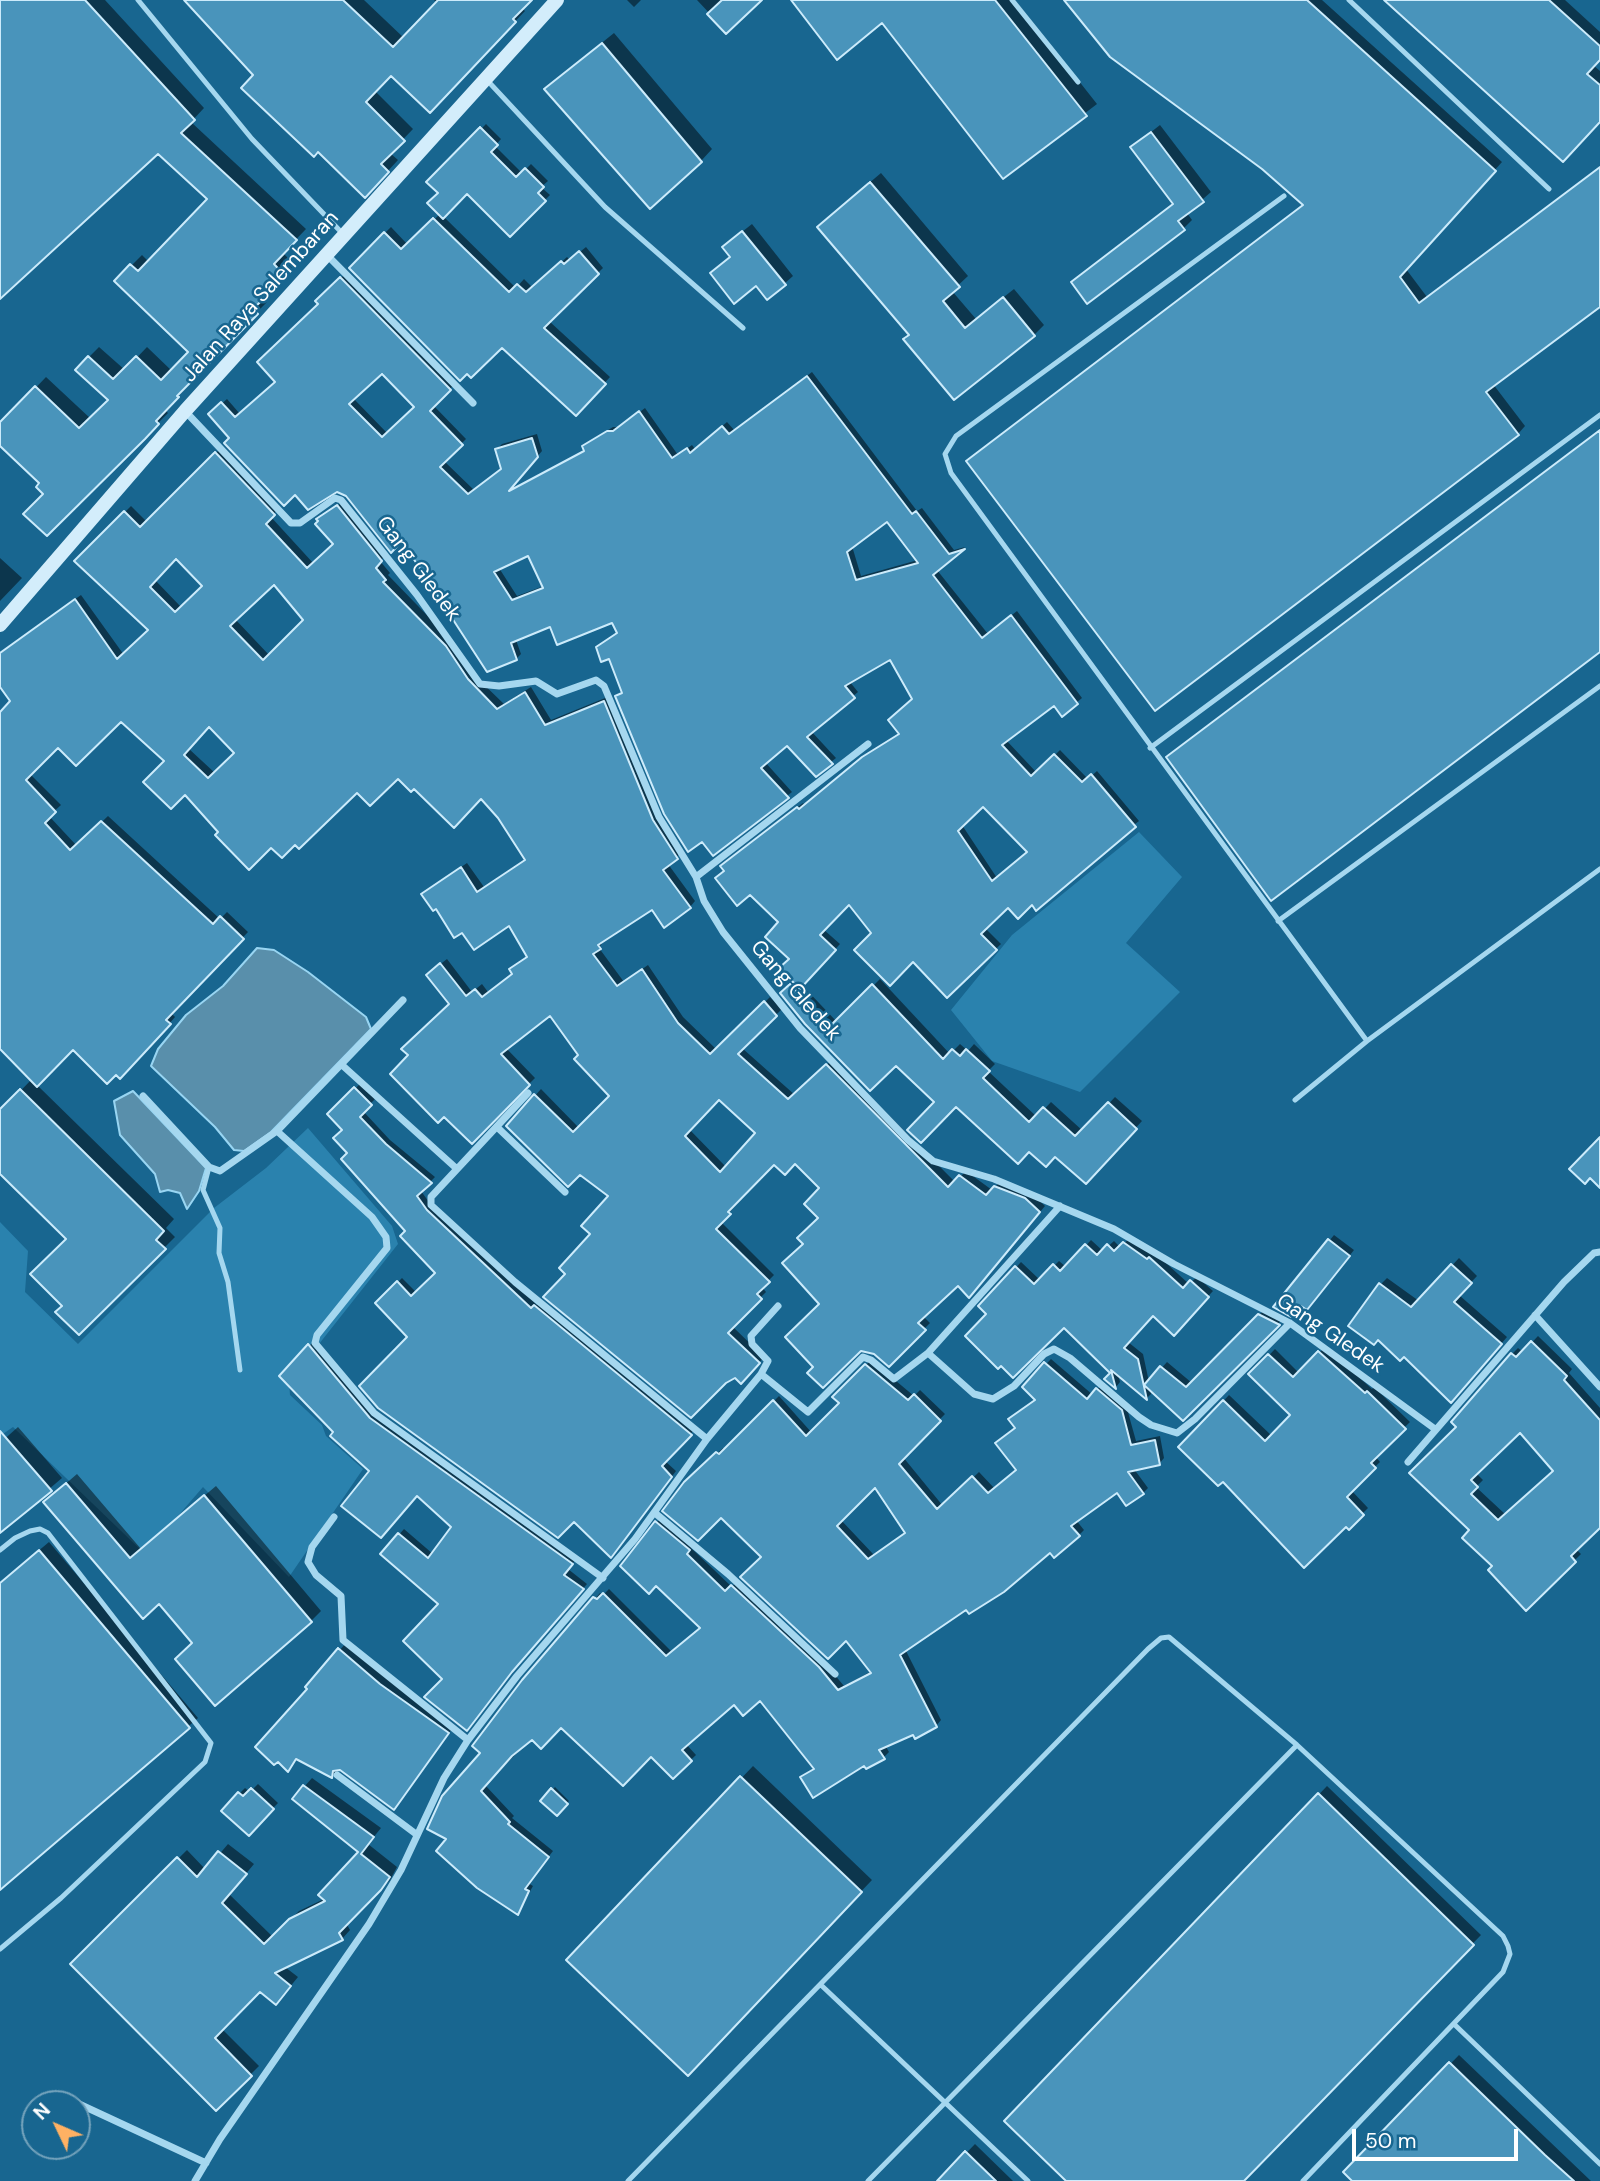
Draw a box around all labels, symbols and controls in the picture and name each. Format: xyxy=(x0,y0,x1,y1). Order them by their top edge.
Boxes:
street label: Jalan Raya Salembaran xyxy=(177,206,345,388)
street label: Gang Gledek xyxy=(370,512,466,626)
street label: Gang Gledek xyxy=(745,936,845,1046)
street label: Gang Gledek xyxy=(1271,1289,1389,1379)
north arrow xyxy=(21,2090,91,2160)
text: N xyxy=(28,2098,56,2125)
scale bar xyxy=(1355,2114,1521,2158)
text: 50 m xyxy=(1365,2127,1416,2155)

